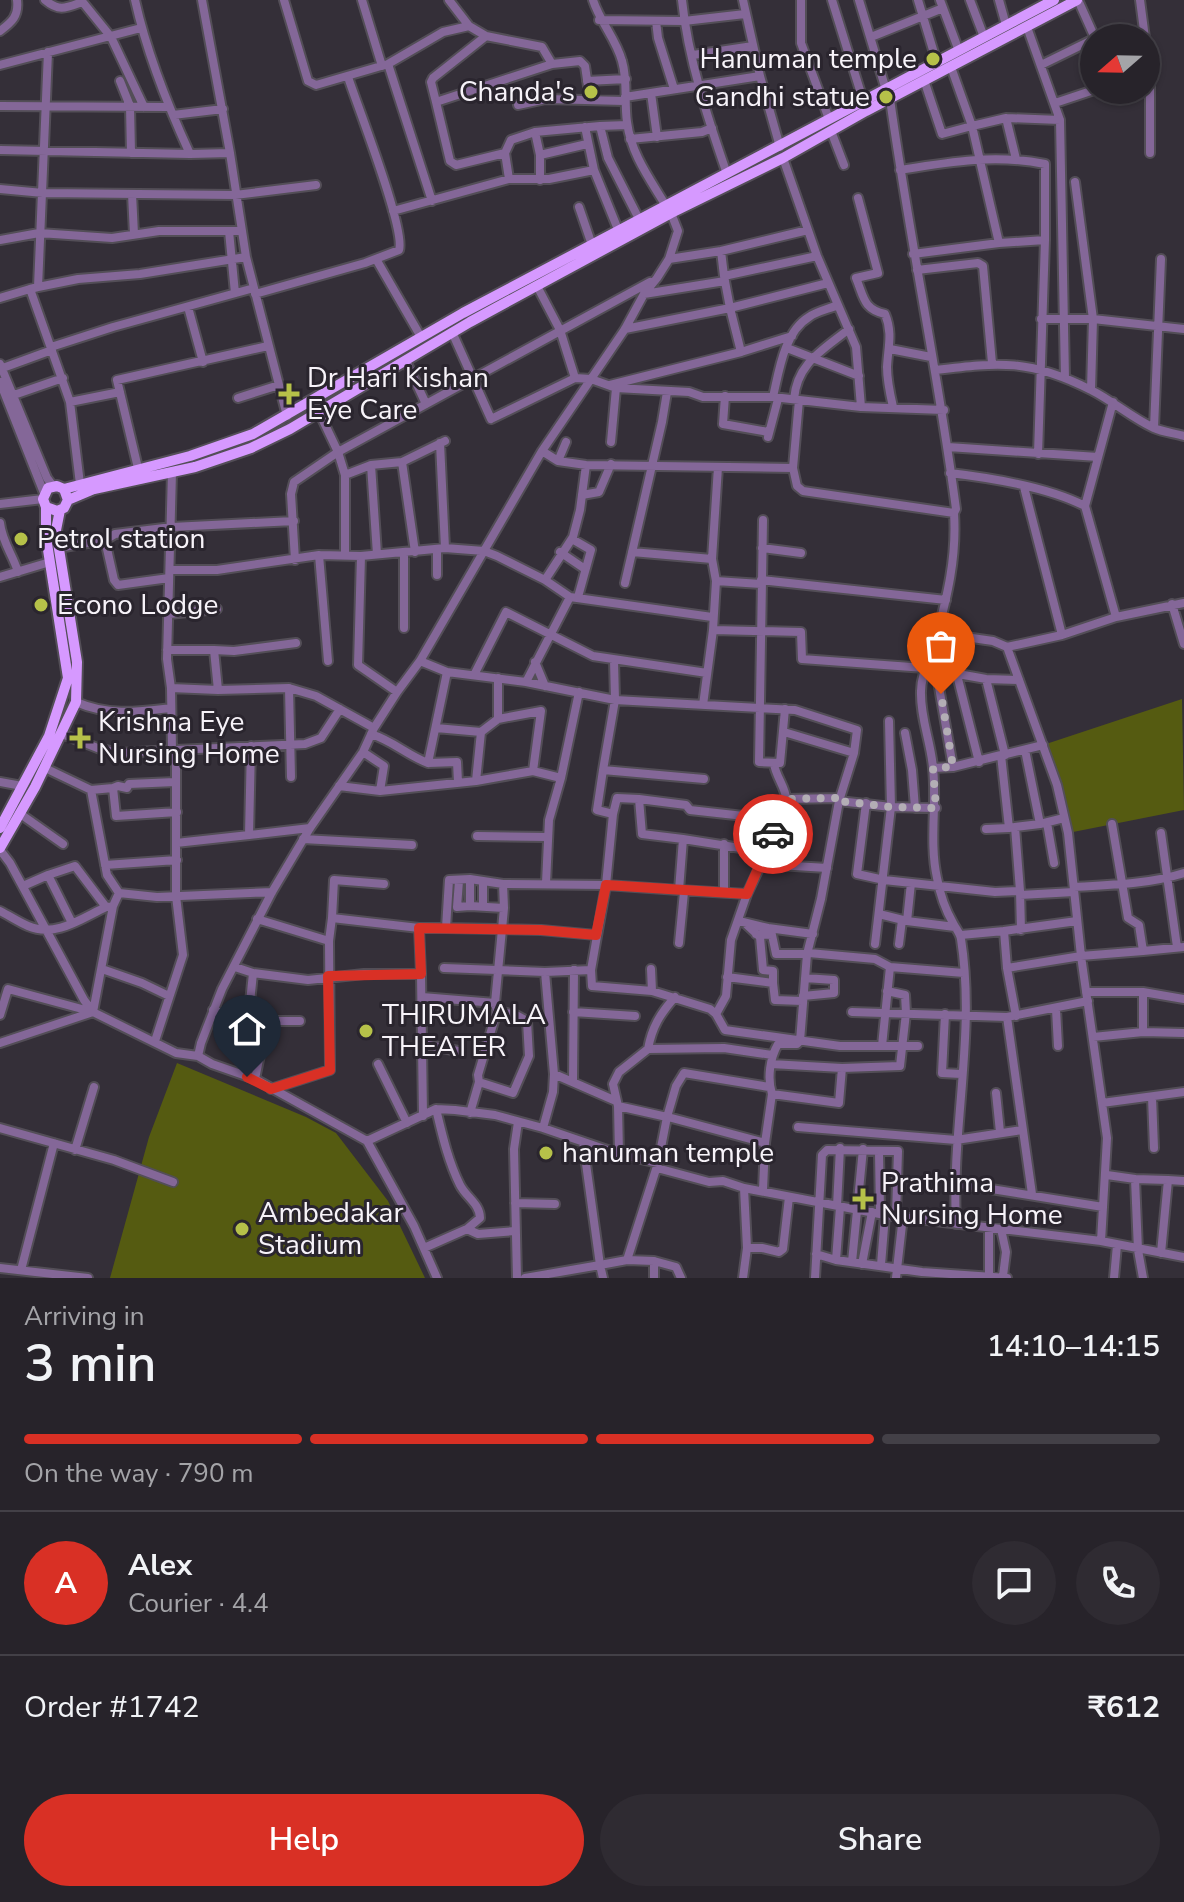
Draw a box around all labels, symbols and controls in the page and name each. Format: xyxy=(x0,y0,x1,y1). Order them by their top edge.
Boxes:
north arrow xyxy=(1080,24,1160,104)
map controls xyxy=(1080,24,1160,104)
place label: Hanuman temple xyxy=(699,40,917,78)
marker: Hanuman temple xyxy=(924,50,942,68)
place label: Chanda's xyxy=(459,73,575,111)
place label: Gandhi statue xyxy=(695,78,870,116)
marker: Chanda's xyxy=(582,83,600,101)
marker: Gandhi statue xyxy=(877,88,895,106)
place label: Dr Hari Kishan Eye Care xyxy=(307,359,489,429)
marker: Dr Hari Kishan Eye Care xyxy=(278,383,300,405)
place label: Petrol station xyxy=(37,520,205,558)
marker: Petrol station xyxy=(12,530,30,548)
place label: Econo Lodge xyxy=(57,586,218,624)
marker: Econo Lodge xyxy=(32,596,50,614)
pin xyxy=(907,612,975,694)
icon: bag xyxy=(919,624,963,668)
place label: Krishna Eye Nursing Home xyxy=(98,703,280,773)
marker: Krishna Eye Nursing Home xyxy=(69,727,91,749)
courier xyxy=(733,794,813,874)
icon: car xyxy=(751,812,795,856)
pin xyxy=(213,995,281,1077)
place label: THIRUMALA THEATER xyxy=(382,996,546,1066)
icon: home xyxy=(225,1007,269,1051)
marker: THIRUMALA THEATER xyxy=(357,1022,375,1040)
place label: hanuman temple xyxy=(562,1134,774,1172)
marker: hanuman temple xyxy=(537,1144,555,1162)
place label: Prathima Nursing Home xyxy=(881,1164,1063,1234)
marker: Prathima Nursing Home xyxy=(852,1188,874,1210)
place label: Ambedakar Stadium xyxy=(258,1194,404,1264)
marker: Ambedakar Stadium xyxy=(233,1220,251,1238)
text: Arriving in xyxy=(24,1299,145,1334)
text: 14:10–14:15 xyxy=(987,1326,1160,1367)
text: 3 min xyxy=(24,1328,157,1399)
text: On the way · 790 m xyxy=(24,1456,253,1491)
button: chat xyxy=(972,1541,1056,1625)
button: phone xyxy=(1076,1541,1160,1625)
text: Alex xyxy=(128,1545,192,1586)
text: A xyxy=(55,1563,77,1604)
text: Courier · 4.4 xyxy=(128,1586,269,1621)
text: Order #1742 xyxy=(24,1687,199,1728)
text: ₹612 xyxy=(1088,1687,1160,1728)
button: Help xyxy=(24,1794,584,1886)
button: Share xyxy=(600,1794,1160,1886)

